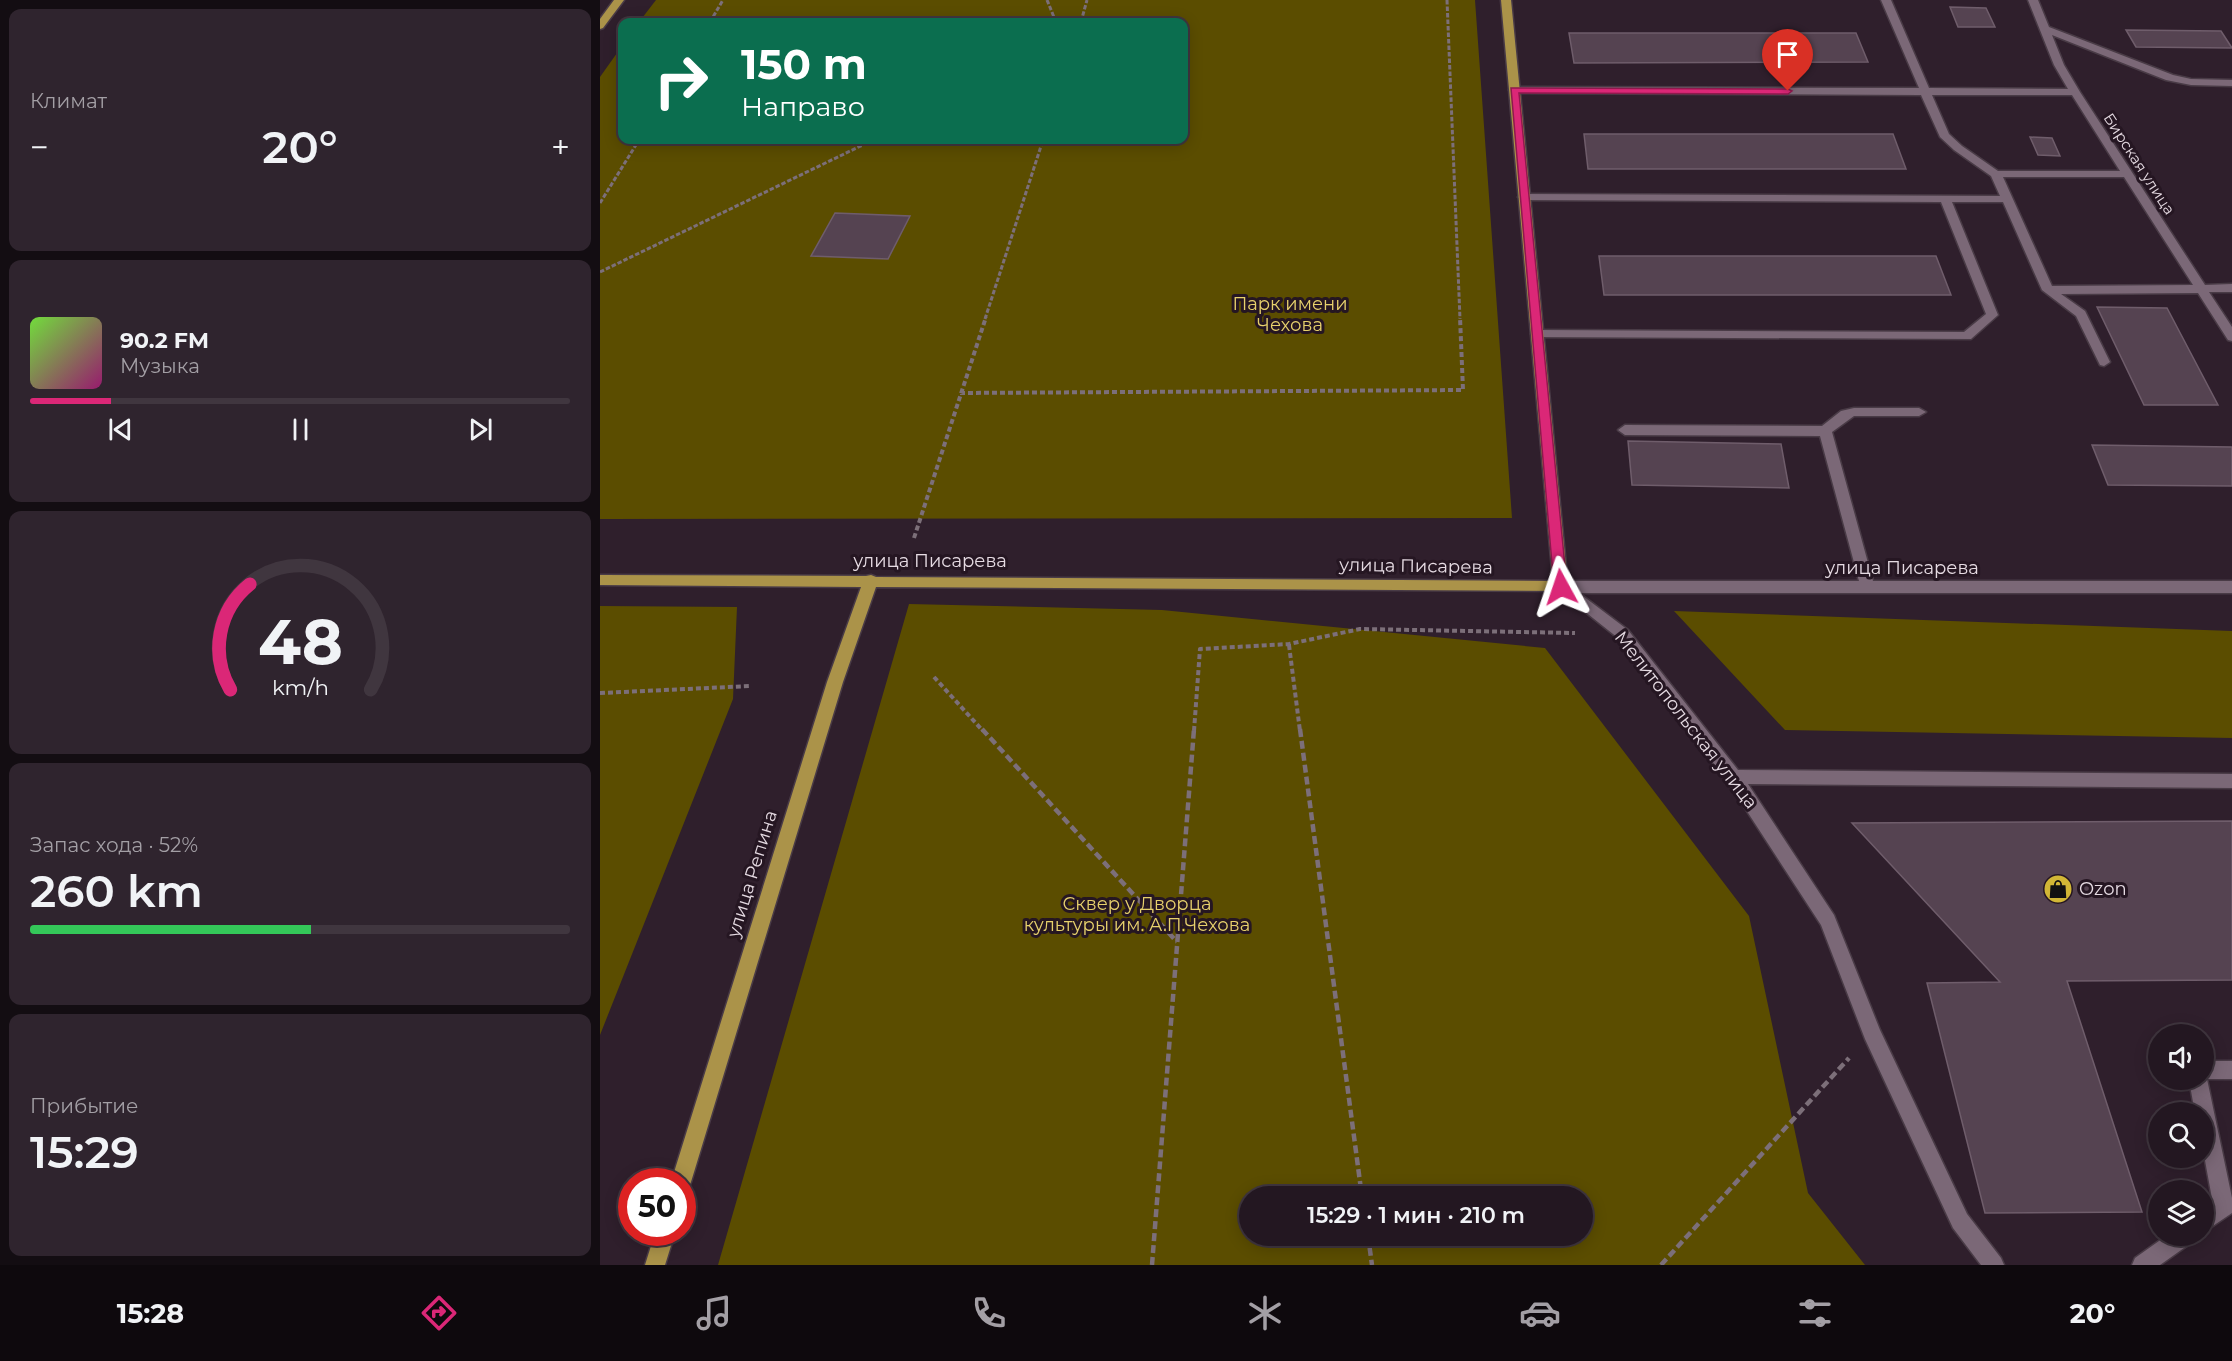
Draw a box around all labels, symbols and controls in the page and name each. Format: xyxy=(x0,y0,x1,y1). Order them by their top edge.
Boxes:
pin xyxy=(1762,29,1813,91)
text: 150 m xyxy=(741,38,867,90)
icon: arrive xyxy=(1771,38,1804,71)
icon: right xyxy=(642,42,720,120)
text: Климат xyxy=(30,89,107,113)
text: Направо xyxy=(741,90,865,123)
street label: Бирская улица xyxy=(2100,109,2179,218)
text: 20° xyxy=(262,119,338,174)
text: − xyxy=(30,127,49,167)
text: + xyxy=(551,127,570,167)
park label: Парк имени Чехова xyxy=(1232,293,1348,336)
text: 90.2 FM xyxy=(120,327,209,354)
text: Музыка xyxy=(120,354,200,378)
icon: previous xyxy=(104,413,137,446)
icon: pause xyxy=(284,413,317,446)
icon: next xyxy=(464,413,497,446)
street label: улица Писарева xyxy=(852,550,1007,572)
street label: улица Писарева xyxy=(1338,554,1493,578)
position arrow xyxy=(1529,555,1593,619)
street label: улица Писарева xyxy=(1824,557,1979,579)
text: 48 xyxy=(258,604,342,680)
street label: Мелитопольская улица xyxy=(1610,627,1762,813)
text: km/h xyxy=(271,674,329,700)
street label: улица Репина xyxy=(722,808,782,941)
text: Запас хода · 52% xyxy=(30,833,198,857)
text: 260 km xyxy=(30,863,203,918)
shop icon: Ozon xyxy=(2042,873,2074,905)
place label: Ozon xyxy=(2079,878,2127,900)
park label: Сквер у Дворца культуры им. А.П.Чехова xyxy=(1024,893,1250,936)
map controls xyxy=(2148,1024,2214,1246)
button: sound xyxy=(2148,1024,2214,1090)
text: Прибытие xyxy=(30,1094,138,1118)
button: search xyxy=(2148,1102,2214,1168)
text: 15:29 xyxy=(30,1124,139,1179)
speed limit sign: 50 xyxy=(618,1168,696,1246)
button: layers xyxy=(2148,1180,2214,1246)
text: 15:29 · 1 мин · 210 m xyxy=(1307,1202,1525,1229)
icon: directions xyxy=(418,1292,460,1334)
icon: music xyxy=(693,1292,735,1334)
icon: phone xyxy=(968,1292,1010,1334)
icon: climate xyxy=(1244,1292,1286,1334)
icon: car xyxy=(1519,1292,1561,1334)
icon: filters xyxy=(1794,1292,1836,1334)
text: 15:28 xyxy=(117,1297,184,1330)
text: 20° xyxy=(2070,1297,2115,1330)

